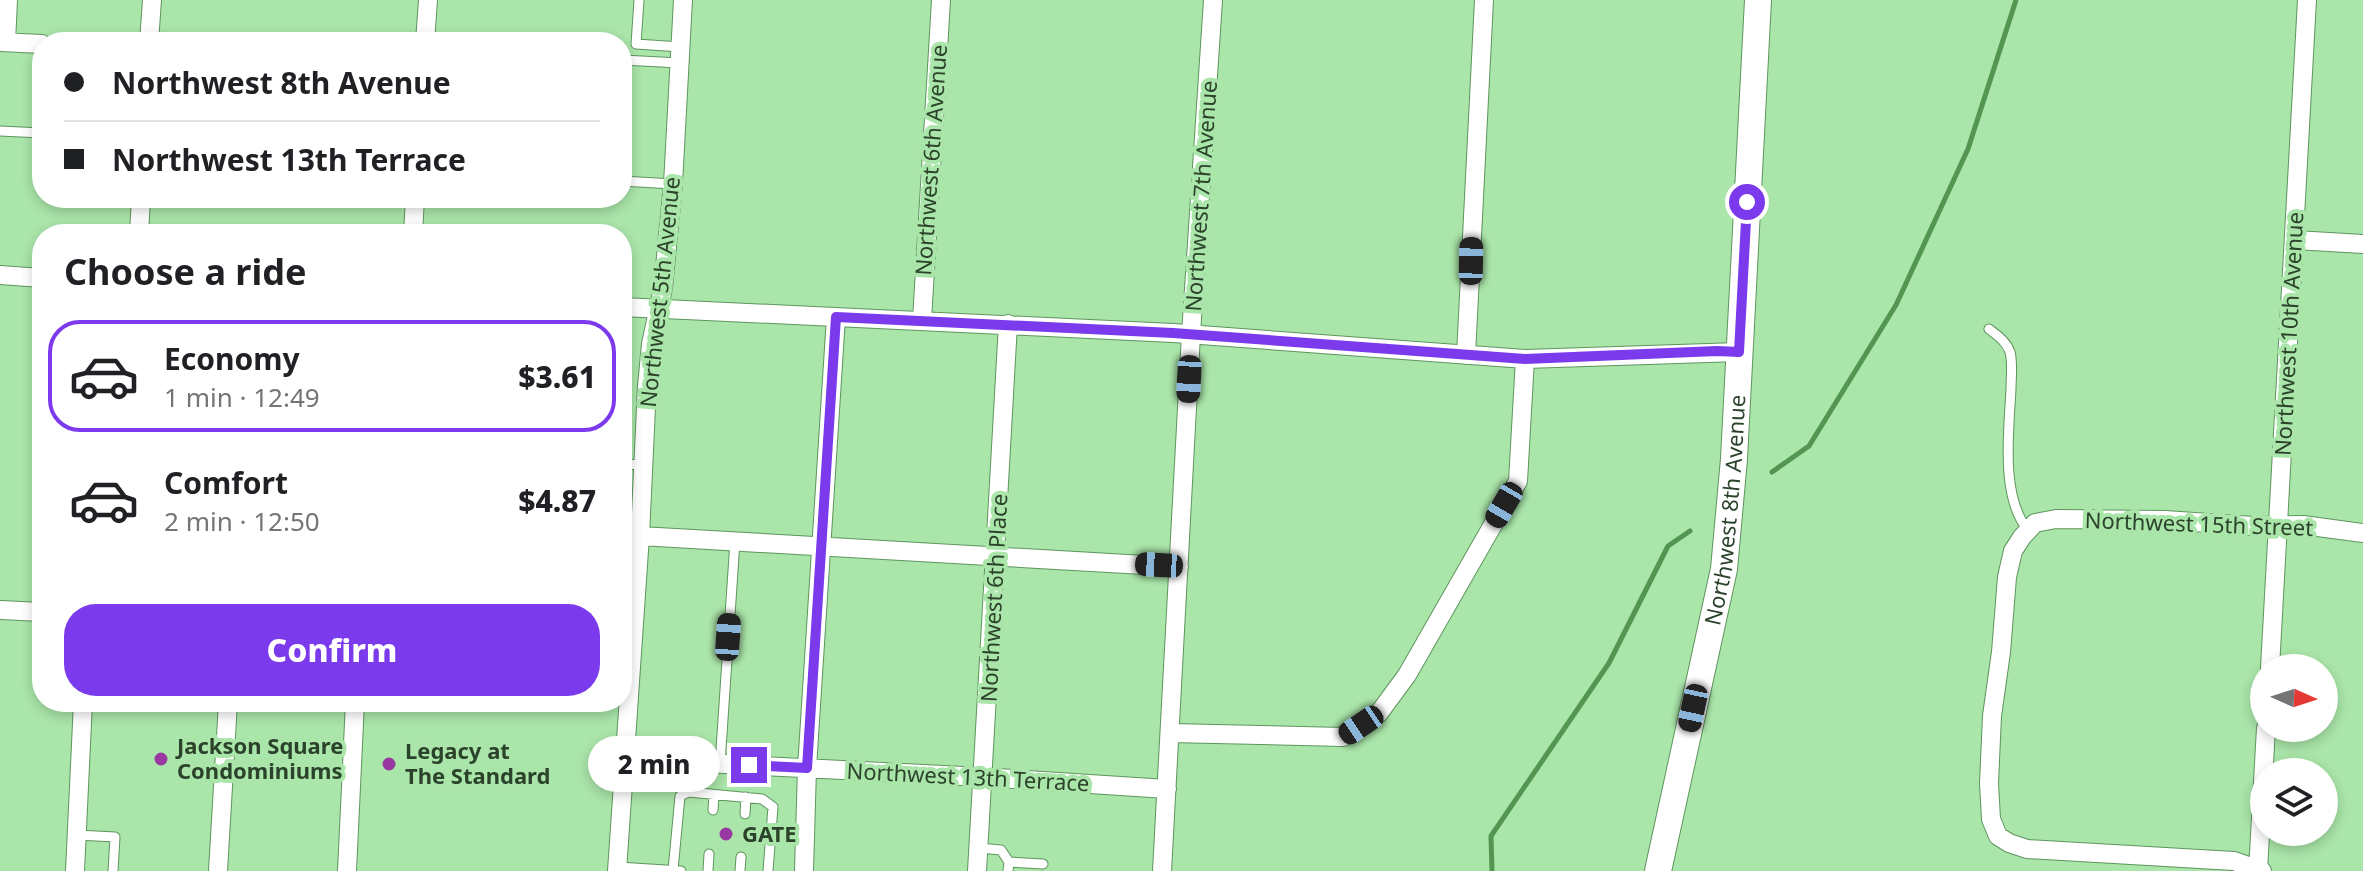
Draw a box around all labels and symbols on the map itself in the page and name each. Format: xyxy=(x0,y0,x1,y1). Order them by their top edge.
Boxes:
street label: Northwest 6th Avenue xyxy=(907,43,953,277)
street label: Northwest 7th Avenue xyxy=(1177,79,1223,313)
street label: Northwest 5th Avenue xyxy=(632,175,686,409)
route start xyxy=(1729,184,1765,220)
street label: Northwest 10th Avenue xyxy=(2267,211,2309,457)
car xyxy=(1459,237,1483,285)
car xyxy=(1176,354,1202,404)
street label: Northwest 8th Avenue xyxy=(1696,394,1751,628)
car xyxy=(1482,478,1526,532)
street label: Northwest 6th Place xyxy=(973,493,1013,703)
street label: Northwest 15th Street xyxy=(2084,504,2314,542)
car xyxy=(1134,552,1184,578)
car xyxy=(714,612,742,662)
north arrow xyxy=(2250,654,2338,742)
car xyxy=(1676,682,1710,734)
car xyxy=(1334,702,1388,748)
place label: Jackson Square Condominiums xyxy=(175,730,343,785)
place label: Legacy at The Standard xyxy=(405,735,550,790)
callout: 2 min xyxy=(589,737,721,793)
route end xyxy=(731,747,767,783)
marker: Jackson Square Condominiums xyxy=(152,750,170,768)
marker: Legacy at The Standard xyxy=(380,755,398,773)
street label: Northwest 13th Terrace xyxy=(846,755,1090,797)
place label: GATE xyxy=(742,818,797,848)
marker: GATE xyxy=(717,825,735,843)

